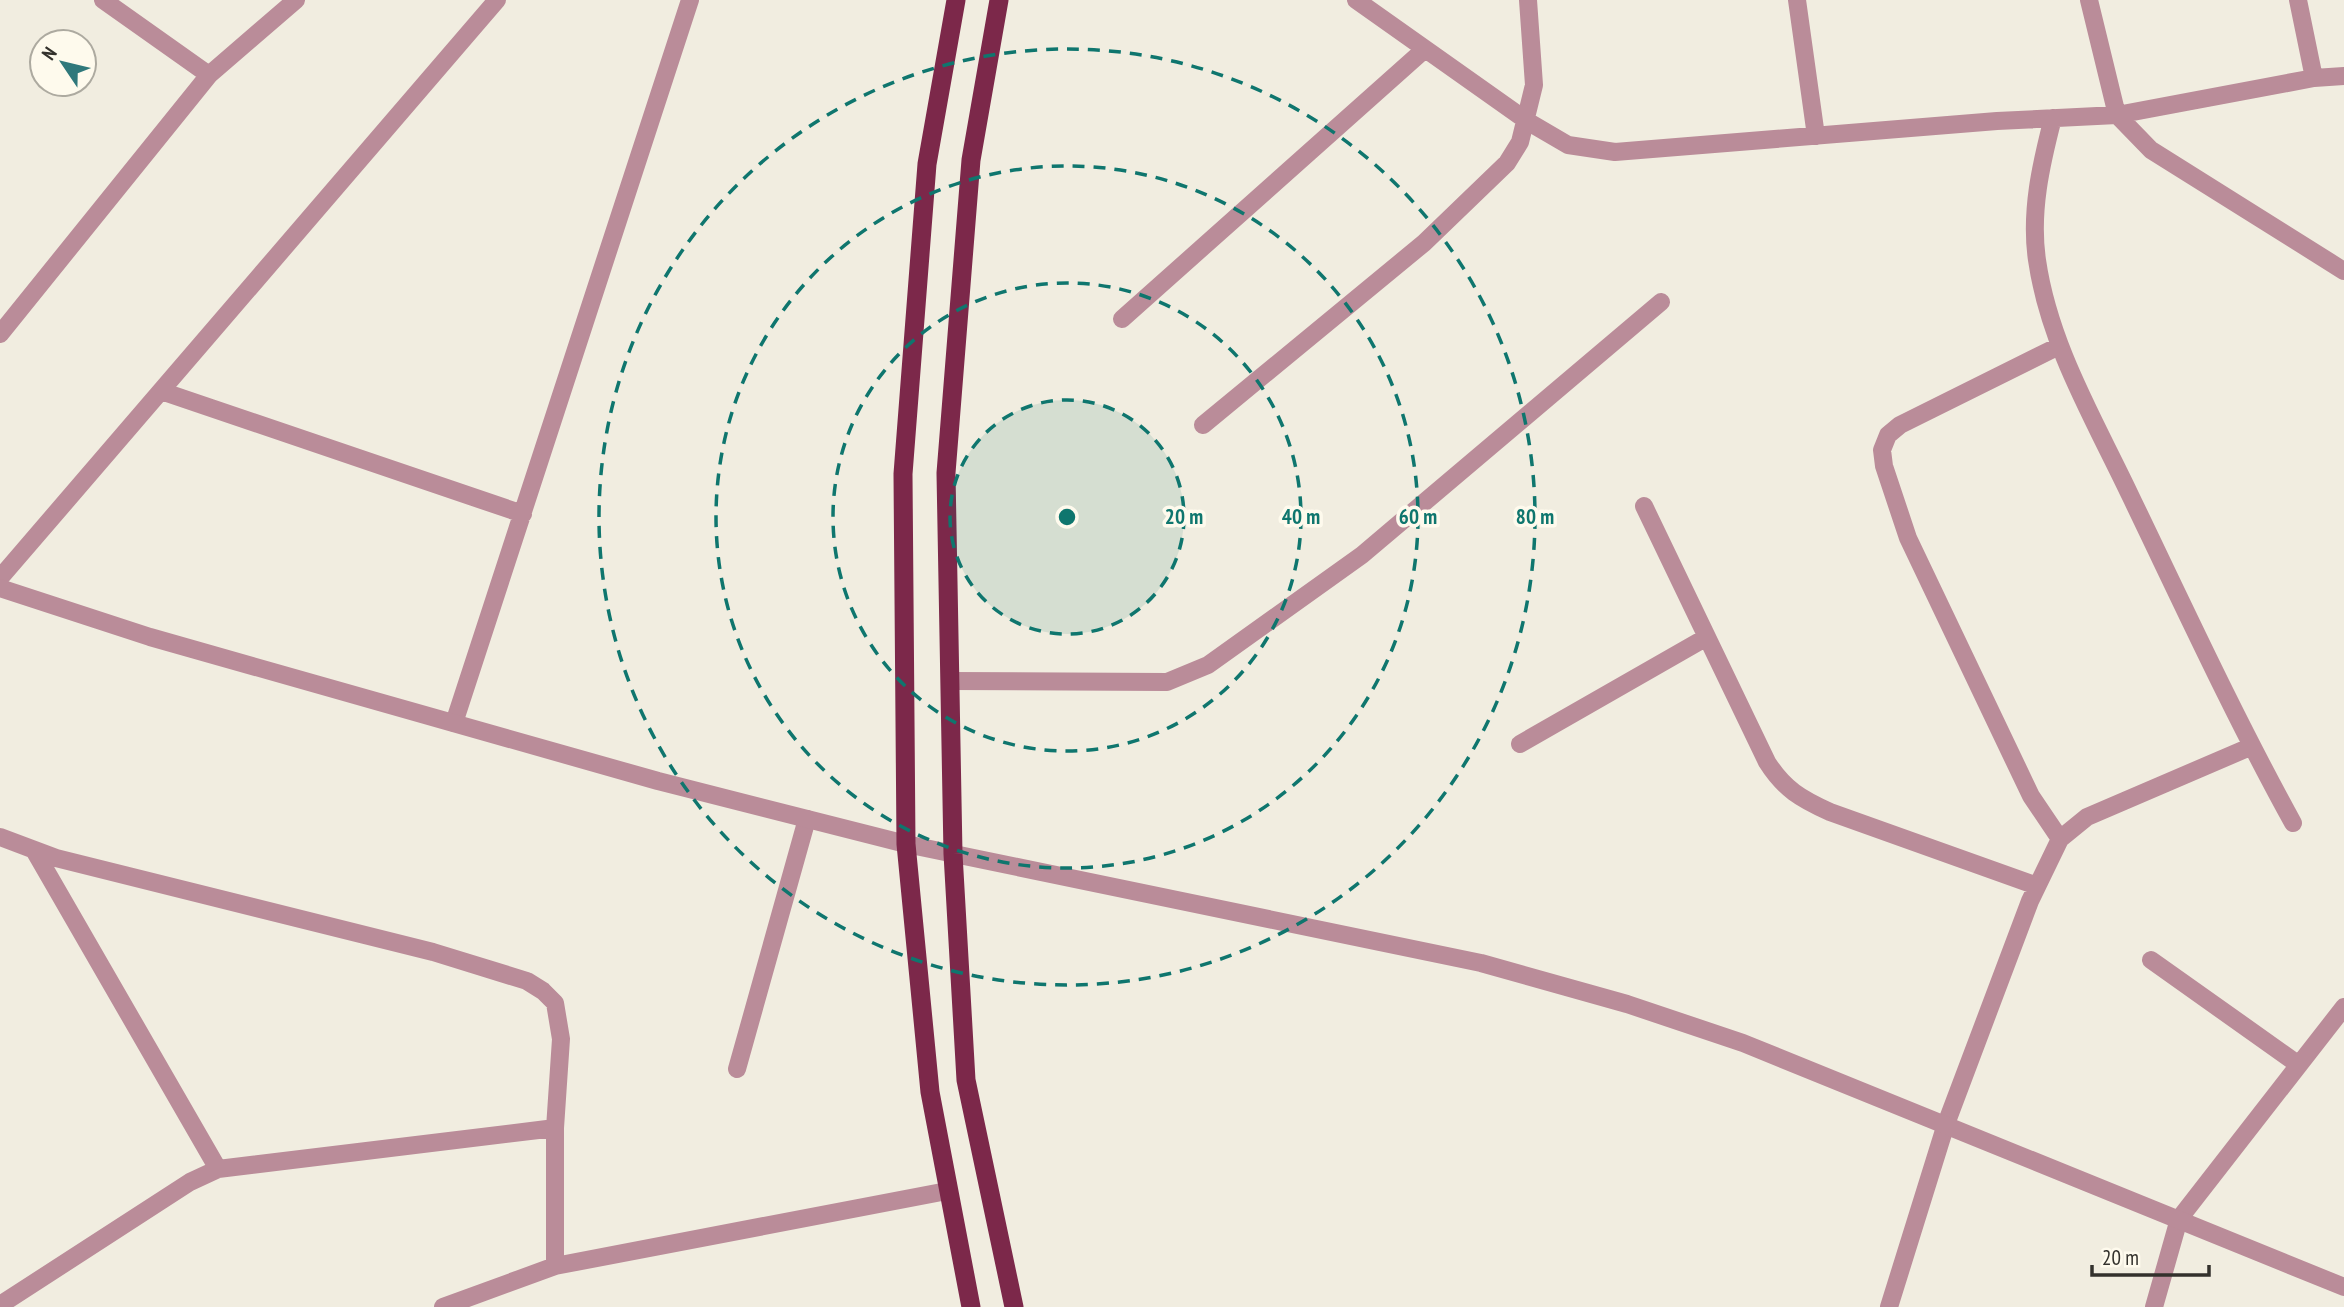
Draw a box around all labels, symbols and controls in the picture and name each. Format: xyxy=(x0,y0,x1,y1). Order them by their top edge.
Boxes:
north arrow xyxy=(28,28,98,98)
text: N xyxy=(36,42,62,64)
text: 20 m xyxy=(1165,503,1203,530)
text: 40 m xyxy=(1282,503,1320,530)
text: 60 m xyxy=(1399,503,1437,530)
text: 80 m xyxy=(1516,503,1554,530)
centre of rings xyxy=(1055,505,1079,529)
scale bar xyxy=(2092,1234,2209,1278)
text: 20 m xyxy=(2102,1244,2139,1271)

